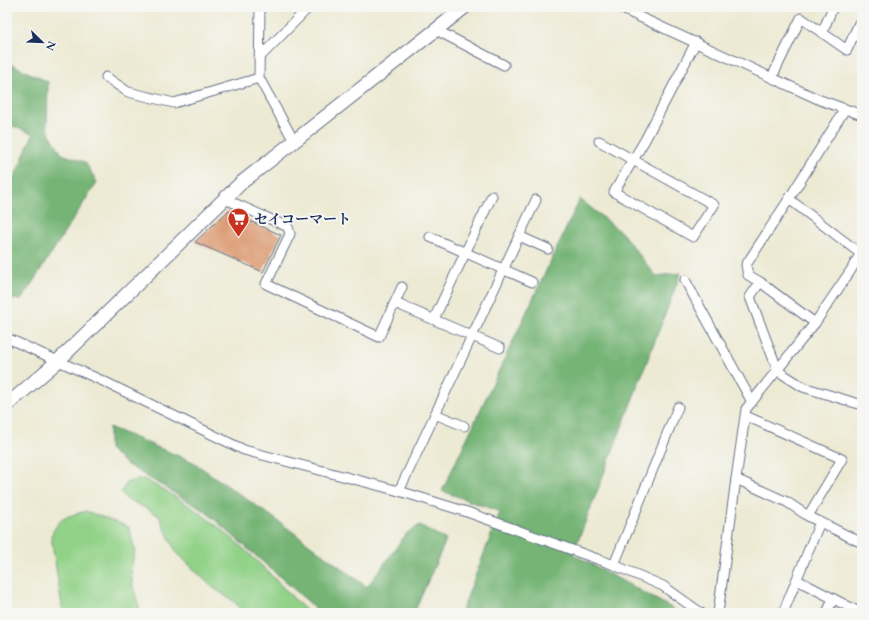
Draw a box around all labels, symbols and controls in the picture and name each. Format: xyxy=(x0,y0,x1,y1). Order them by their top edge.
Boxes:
north arrow xyxy=(22,22,62,62)
text: N xyxy=(43,39,59,53)
supermarket icon: セイコーマート xyxy=(226,206,252,239)
place label: セイコーマート xyxy=(254,210,351,228)

